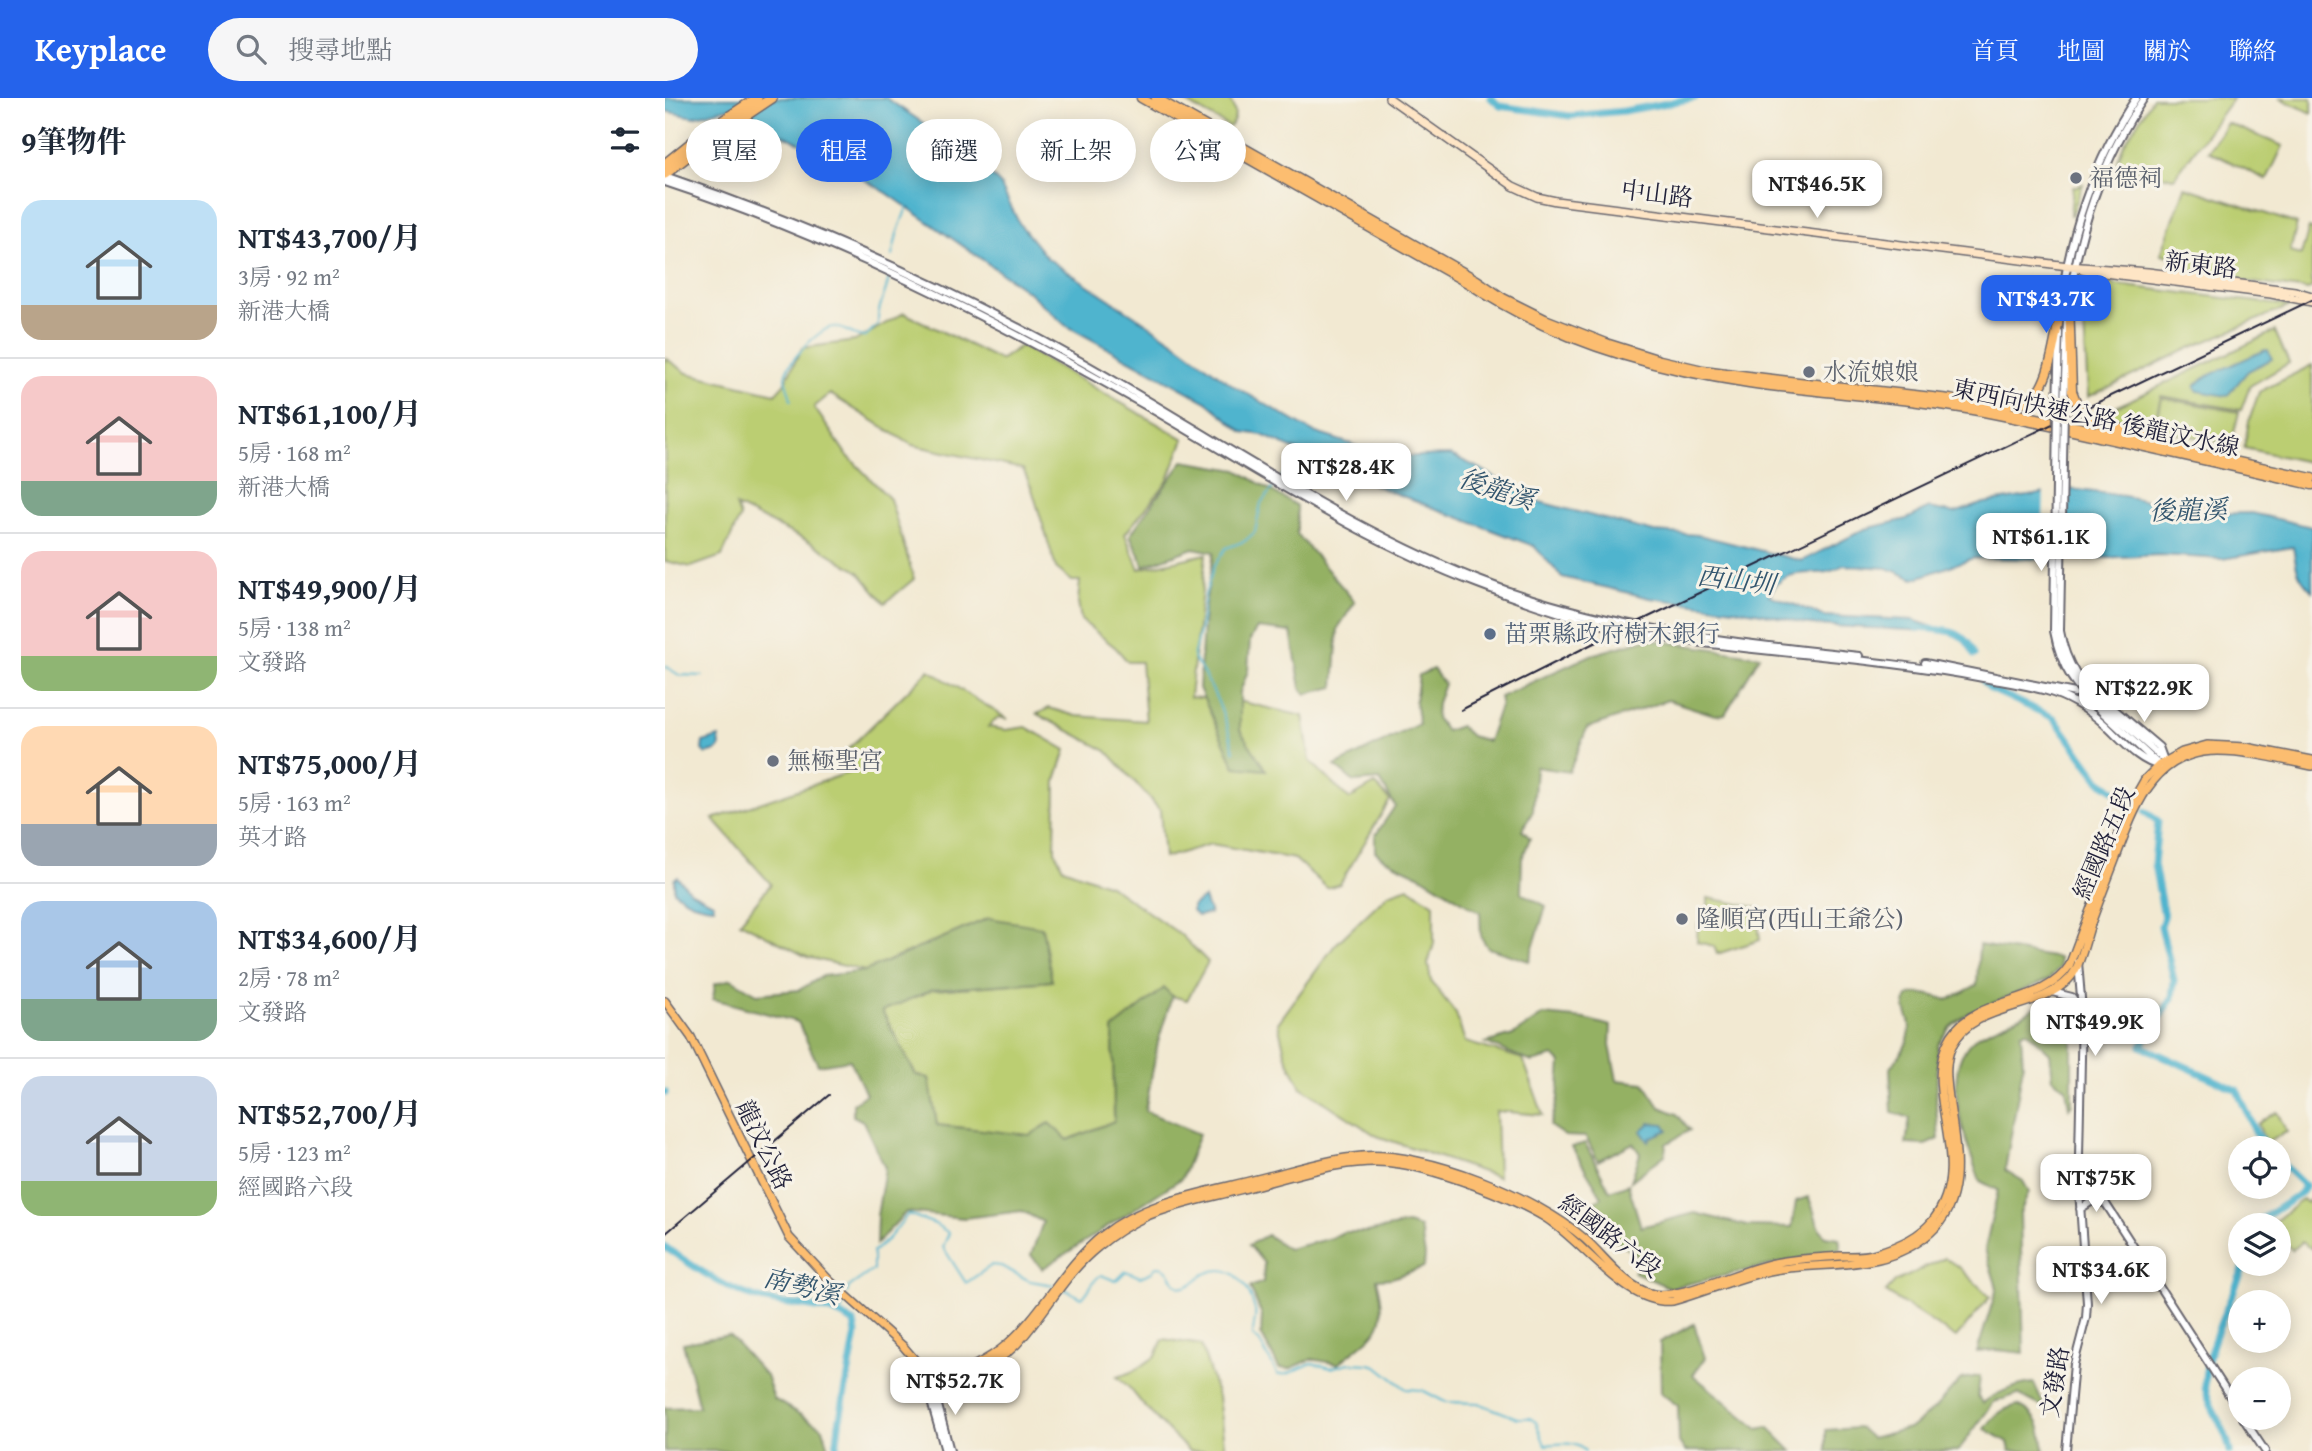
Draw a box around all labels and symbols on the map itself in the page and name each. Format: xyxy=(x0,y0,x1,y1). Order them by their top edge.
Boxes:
pin: NT$46.5K xyxy=(1745,160,1889,220)
place label: 福德祠 xyxy=(2090,160,2162,195)
marker: 福德祠 xyxy=(2068,170,2084,186)
street label: 中山路 xyxy=(1619,172,1695,215)
street label: 新東路 xyxy=(2163,243,2239,286)
pin: NT$43.7K xyxy=(1974,275,2118,335)
place label: 水流娘娘 xyxy=(1823,354,1919,389)
marker: 水流娘娘 xyxy=(1801,364,1817,380)
street label: 東西向快速公路 後龍汶水線 xyxy=(1949,370,2243,465)
pin: NT$28.4K xyxy=(1274,444,1418,503)
water label: 後龍溪 xyxy=(1454,458,1543,520)
water label: 後龍溪 xyxy=(2149,489,2230,530)
pin: NT$61.1K xyxy=(1969,514,2113,573)
water label: 西山圳 xyxy=(1695,555,1781,604)
place label: 苗栗縣政府樹木銀行 xyxy=(1504,616,1720,651)
marker: 苗栗縣政府樹木銀行 xyxy=(1482,626,1498,642)
pin: NT$22.9K xyxy=(2072,664,2216,724)
place label: 無極聖宮 xyxy=(787,743,883,778)
marker: 無極聖宮 xyxy=(765,753,781,769)
street label: 經國路五段 xyxy=(2064,781,2143,905)
place label: 隆順宮(西山王爺公) xyxy=(1696,901,1903,936)
marker: 隆順宮(西山王爺公) xyxy=(1674,911,1690,927)
pin: NT$49.9K xyxy=(2023,998,2167,1058)
street label: 龍汶公路 xyxy=(728,1094,801,1196)
pin: NT$75K xyxy=(2039,1154,2153,1214)
street label: 經國路六段 xyxy=(1552,1186,1669,1286)
pin: NT$34.6K xyxy=(2029,1246,2173,1306)
water label: 南勢溪 xyxy=(760,1257,848,1315)
street label: 文發路 xyxy=(2032,1344,2077,1420)
pin: NT$52.7K xyxy=(883,1358,1027,1417)

